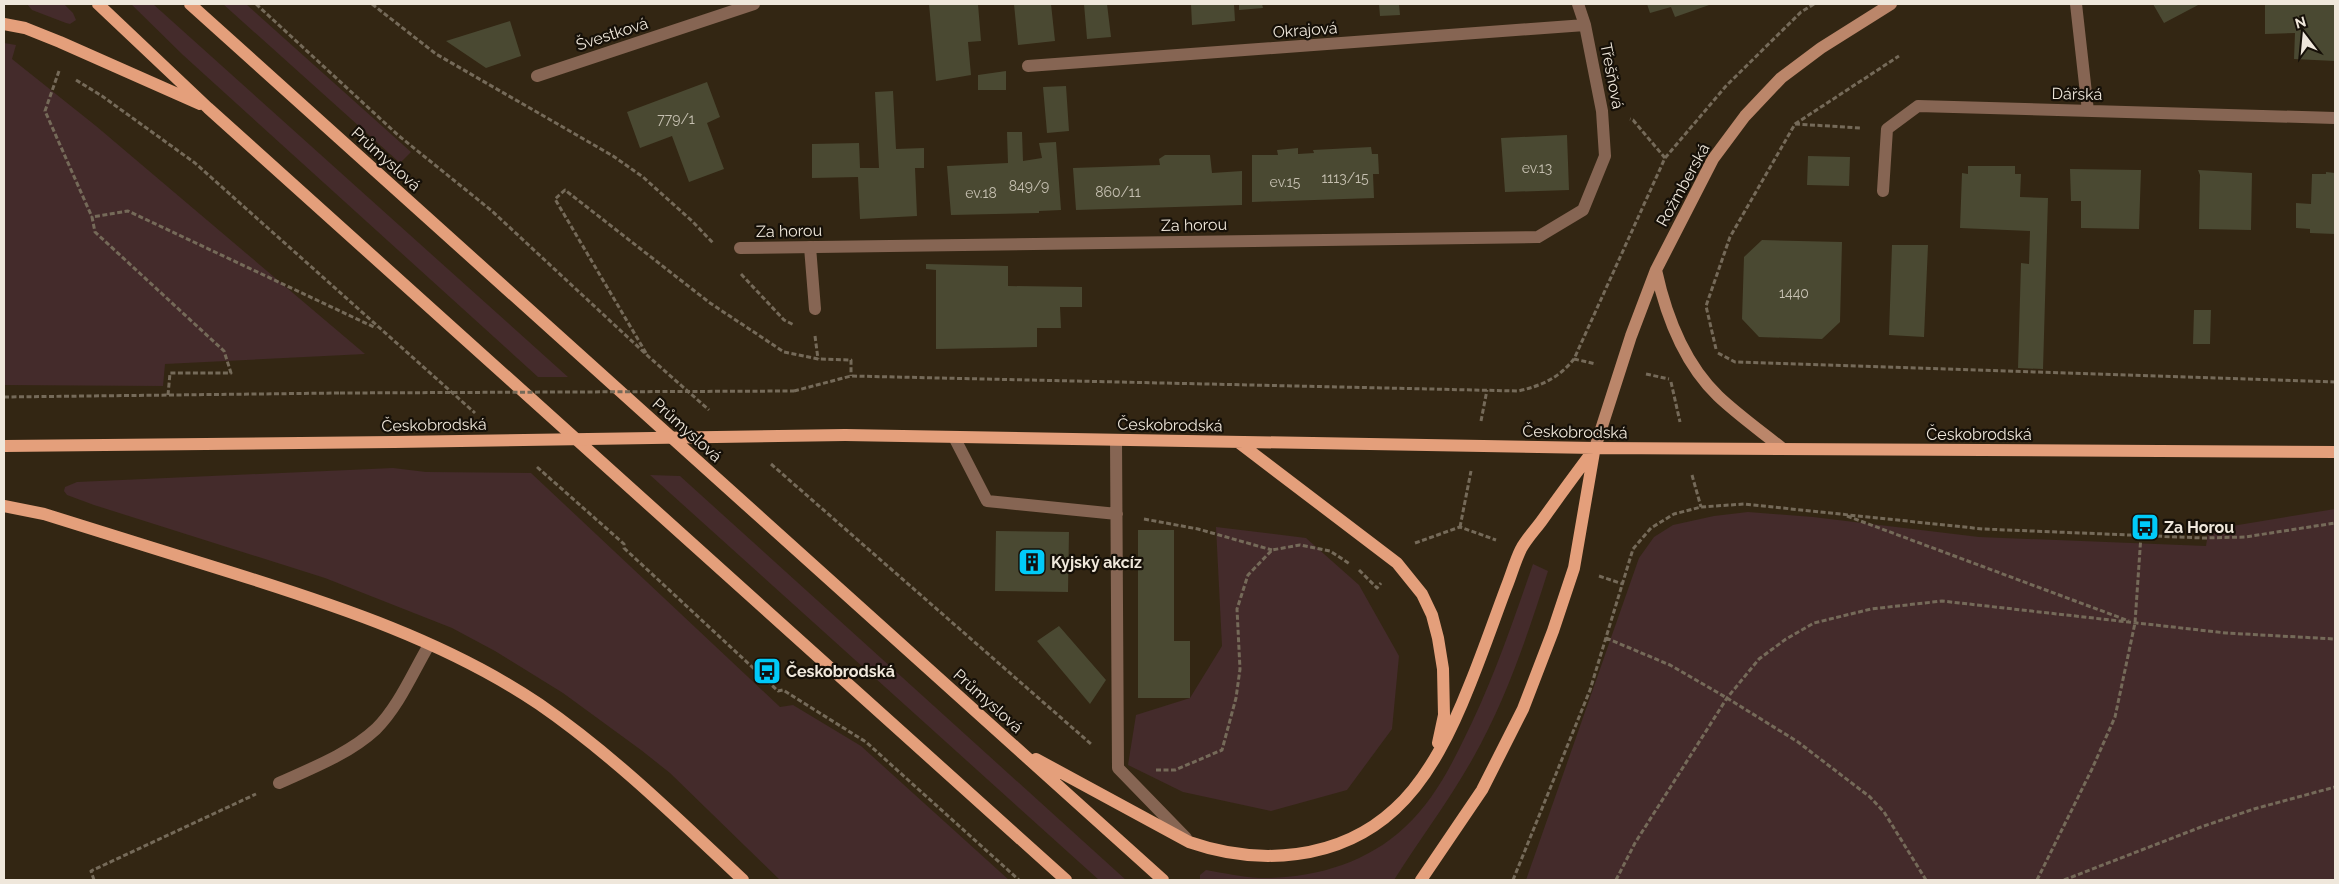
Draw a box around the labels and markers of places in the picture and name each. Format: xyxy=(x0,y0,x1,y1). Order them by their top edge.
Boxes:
bus stop icon: Za Horou xyxy=(2130,512,2160,542)
place label: Za Horou xyxy=(2164,518,2234,537)
building icon: Kyjský akcíz xyxy=(1017,547,1047,577)
place label: Kyjský akcíz xyxy=(1051,553,1142,572)
bus stop icon: Českobrodská xyxy=(752,656,782,686)
place label: Českobrodská xyxy=(786,661,895,681)

